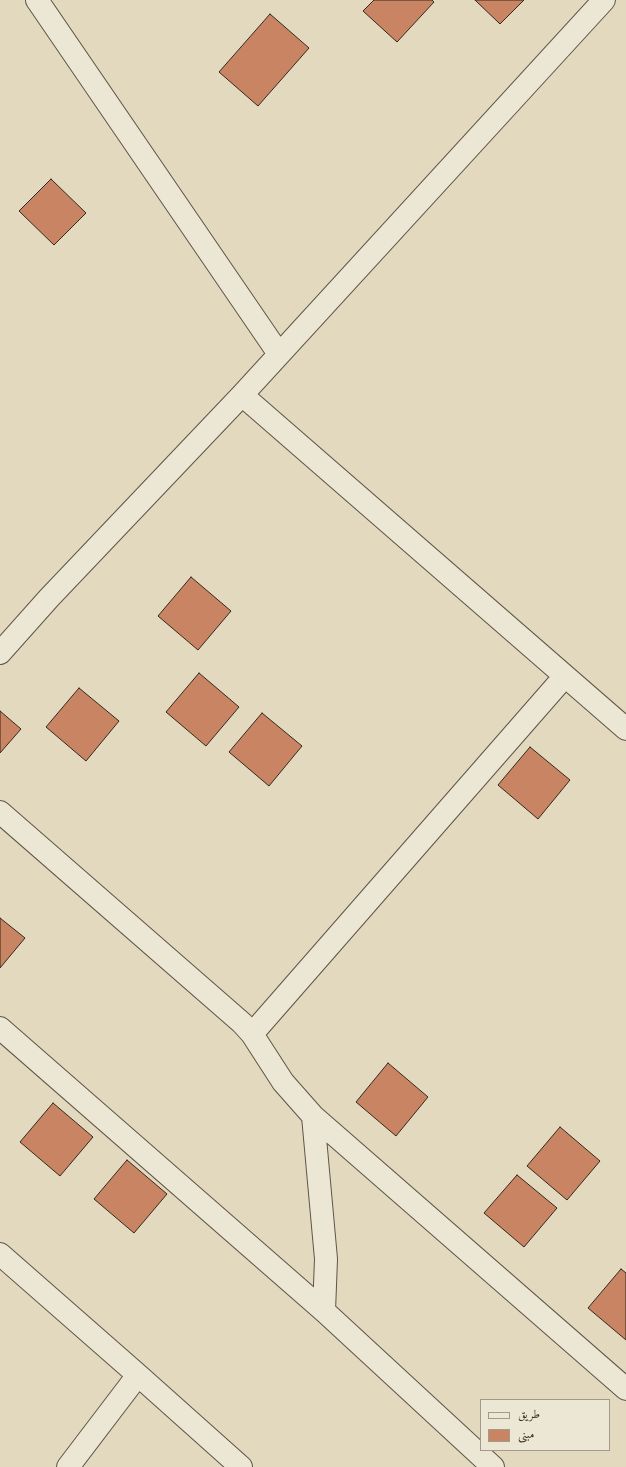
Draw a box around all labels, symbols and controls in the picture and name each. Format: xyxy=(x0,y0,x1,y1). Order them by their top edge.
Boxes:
legend xyxy=(480,1399,610,1451)
text: طريق xyxy=(518,1406,540,1424)
text: مبنى xyxy=(518,1426,534,1444)

